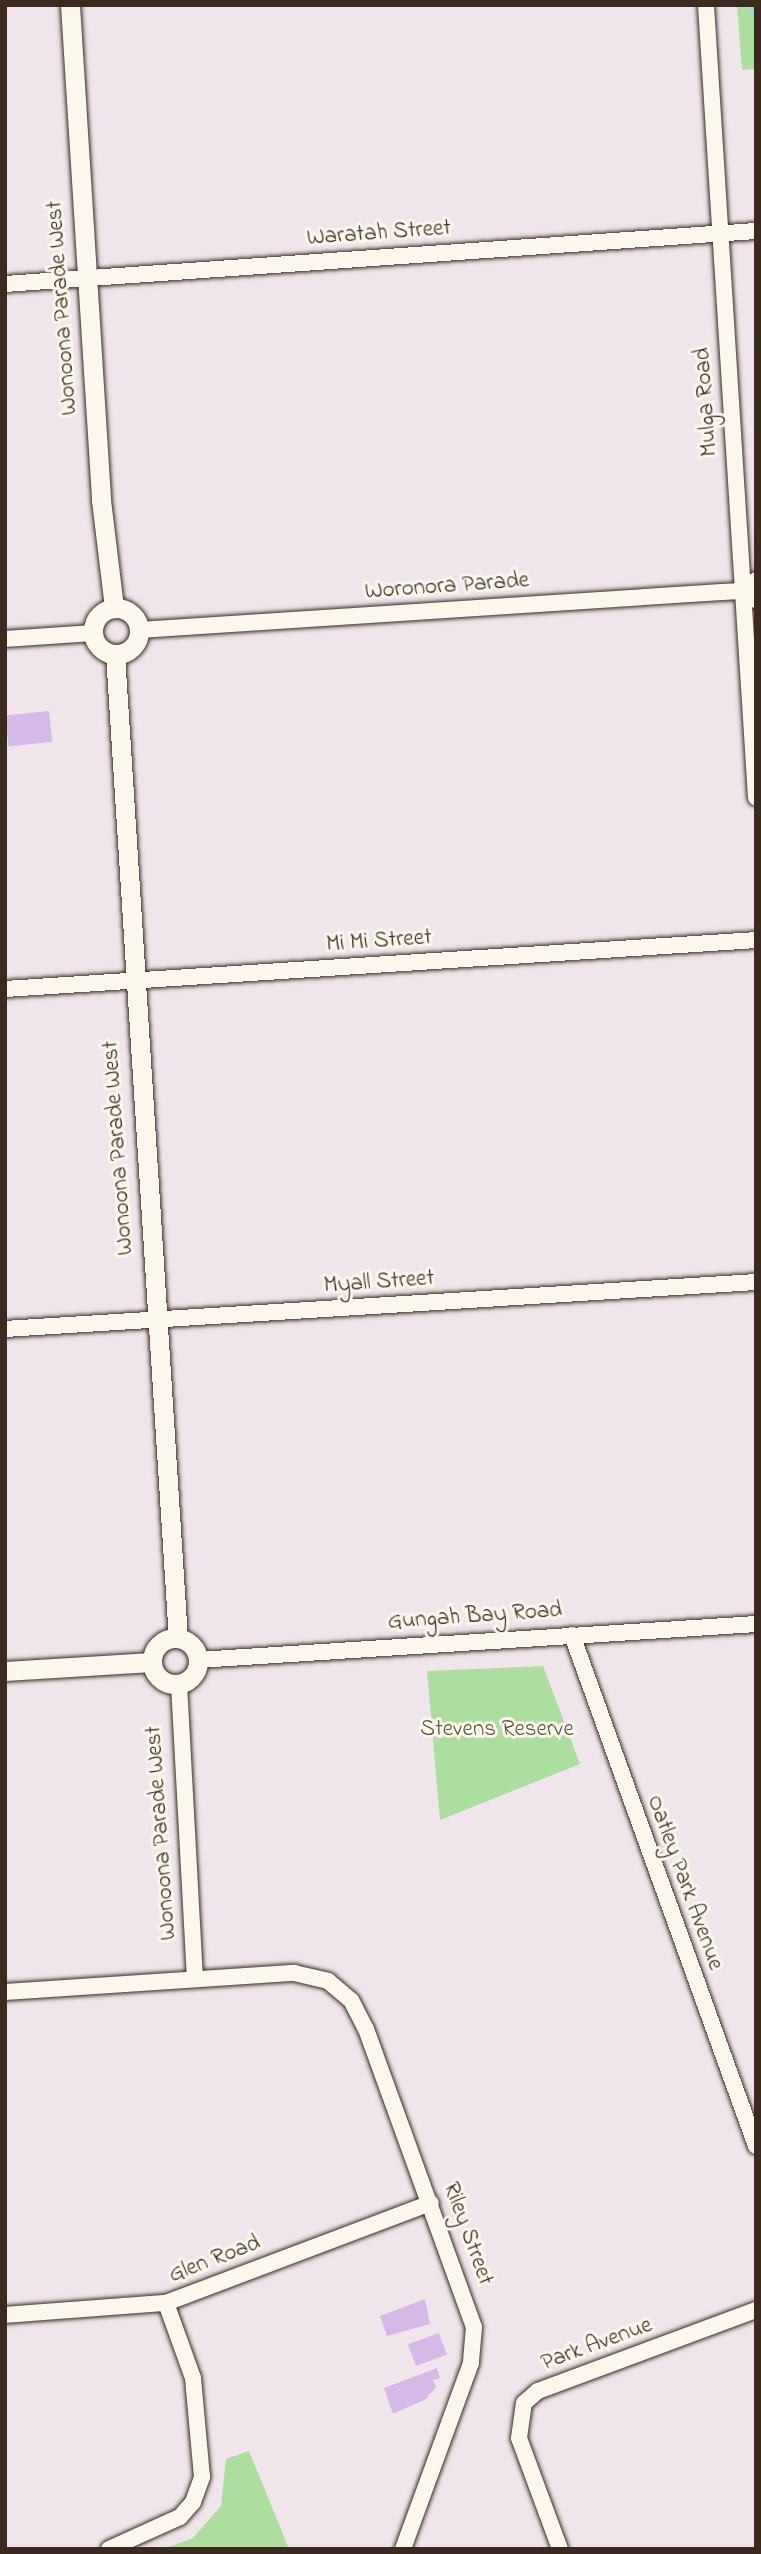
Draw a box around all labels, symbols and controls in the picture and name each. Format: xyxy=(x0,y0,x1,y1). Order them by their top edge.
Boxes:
street label: Wonoona Parade West xyxy=(42,200,84,416)
street label: Waratah Street xyxy=(306,215,452,253)
street label: Mulga Road xyxy=(689,346,725,458)
street label: Woronora Parade xyxy=(364,567,530,607)
street label: Mi Mi Street xyxy=(325,925,433,959)
street label: Wonoona Parade West xyxy=(98,1040,140,1256)
street label: Myall Street xyxy=(323,1265,435,1301)
street label: Gungah Bay Road xyxy=(387,1597,563,1637)
park label: Stevens Reserve xyxy=(420,1716,574,1744)
street label: Wonoona Parade West xyxy=(141,1725,183,1941)
street label: Oatley Park Avenue xyxy=(640,1792,728,1974)
street label: Riley Street xyxy=(436,2179,498,2289)
street label: Glen Road xyxy=(165,2230,265,2290)
street label: Park Avenue xyxy=(538,2312,656,2378)

